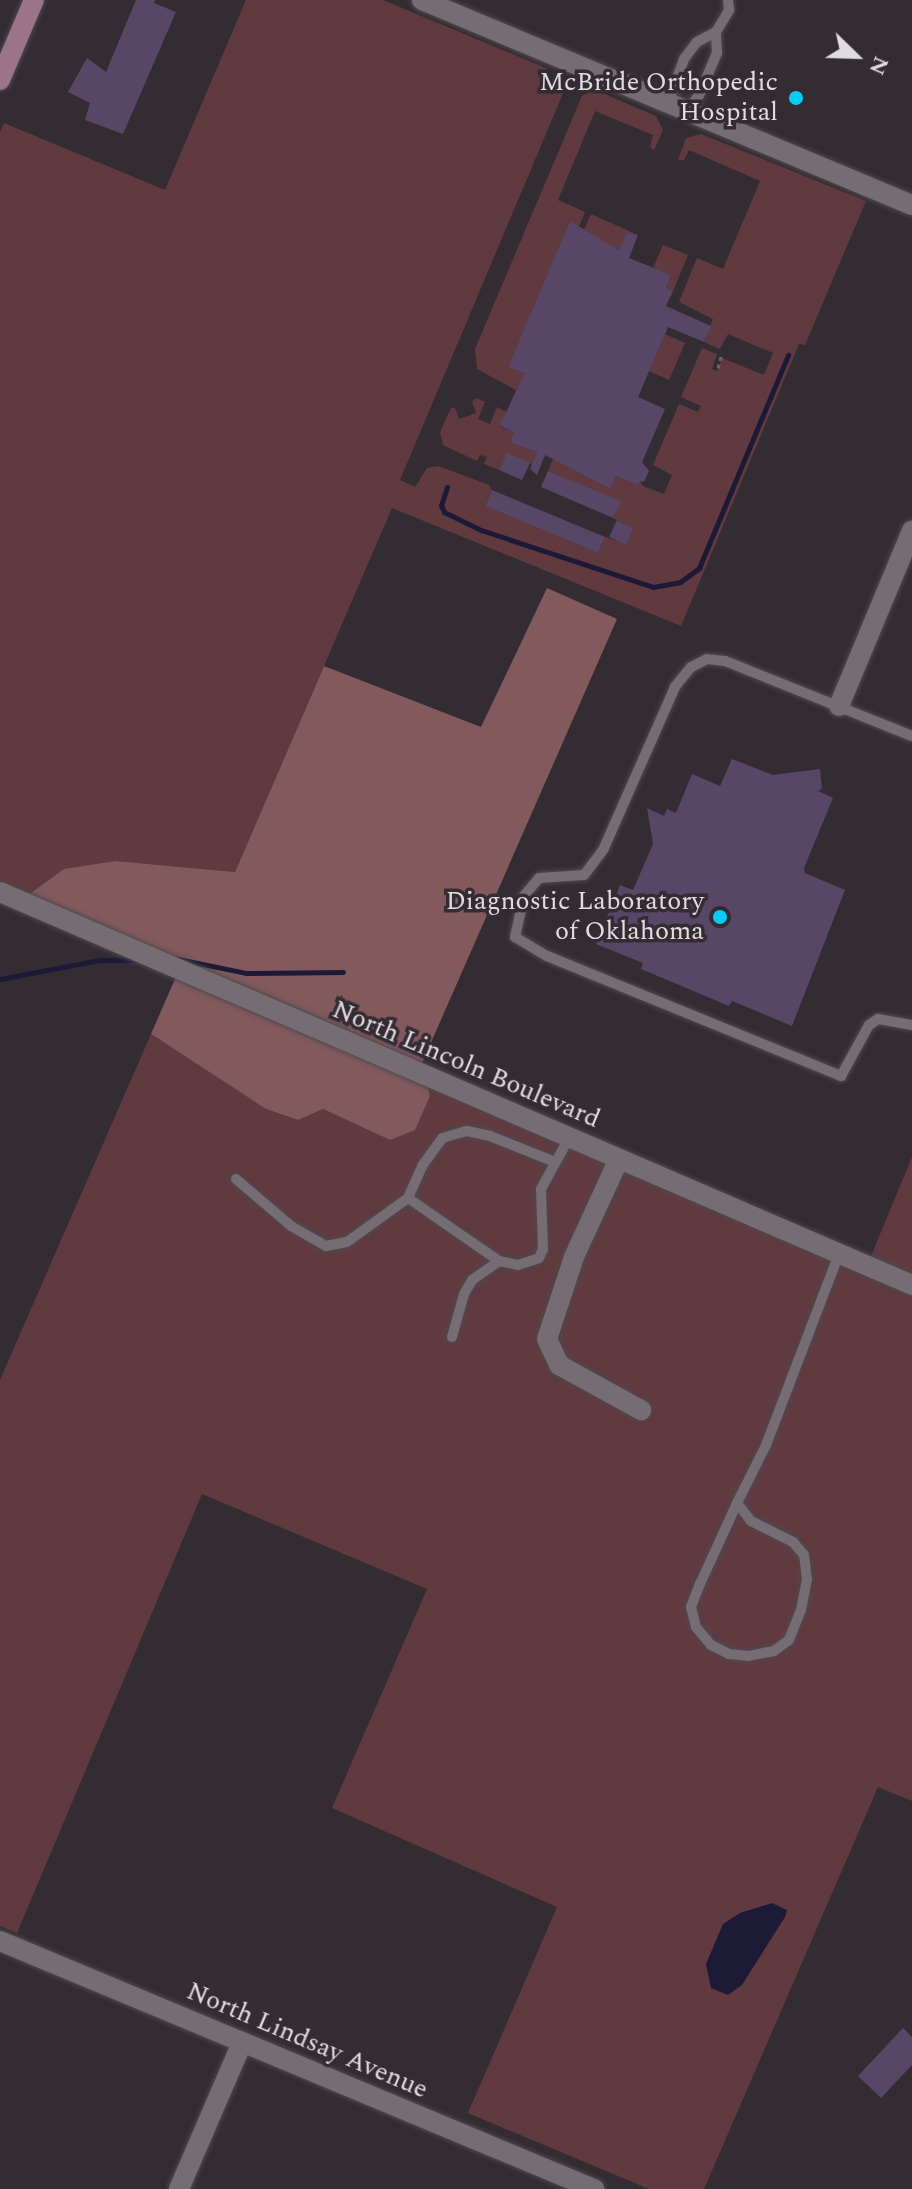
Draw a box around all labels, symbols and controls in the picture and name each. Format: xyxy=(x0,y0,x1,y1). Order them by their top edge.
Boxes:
north arrow xyxy=(816,16,896,96)
text: N xyxy=(860,51,897,80)
place label: McBride Orthopedic Hospital xyxy=(539,67,778,128)
marker: McBride Orthopedic Hospital xyxy=(785,87,807,109)
place label: Diagnostic Laboratory of Oklahoma xyxy=(446,886,704,948)
marker: Diagnostic Laboratory of Oklahoma xyxy=(711,908,729,926)
street label: North Lincoln Boulevard xyxy=(327,994,605,1136)
street label: North Lindsay Avenue xyxy=(182,1976,432,2106)

